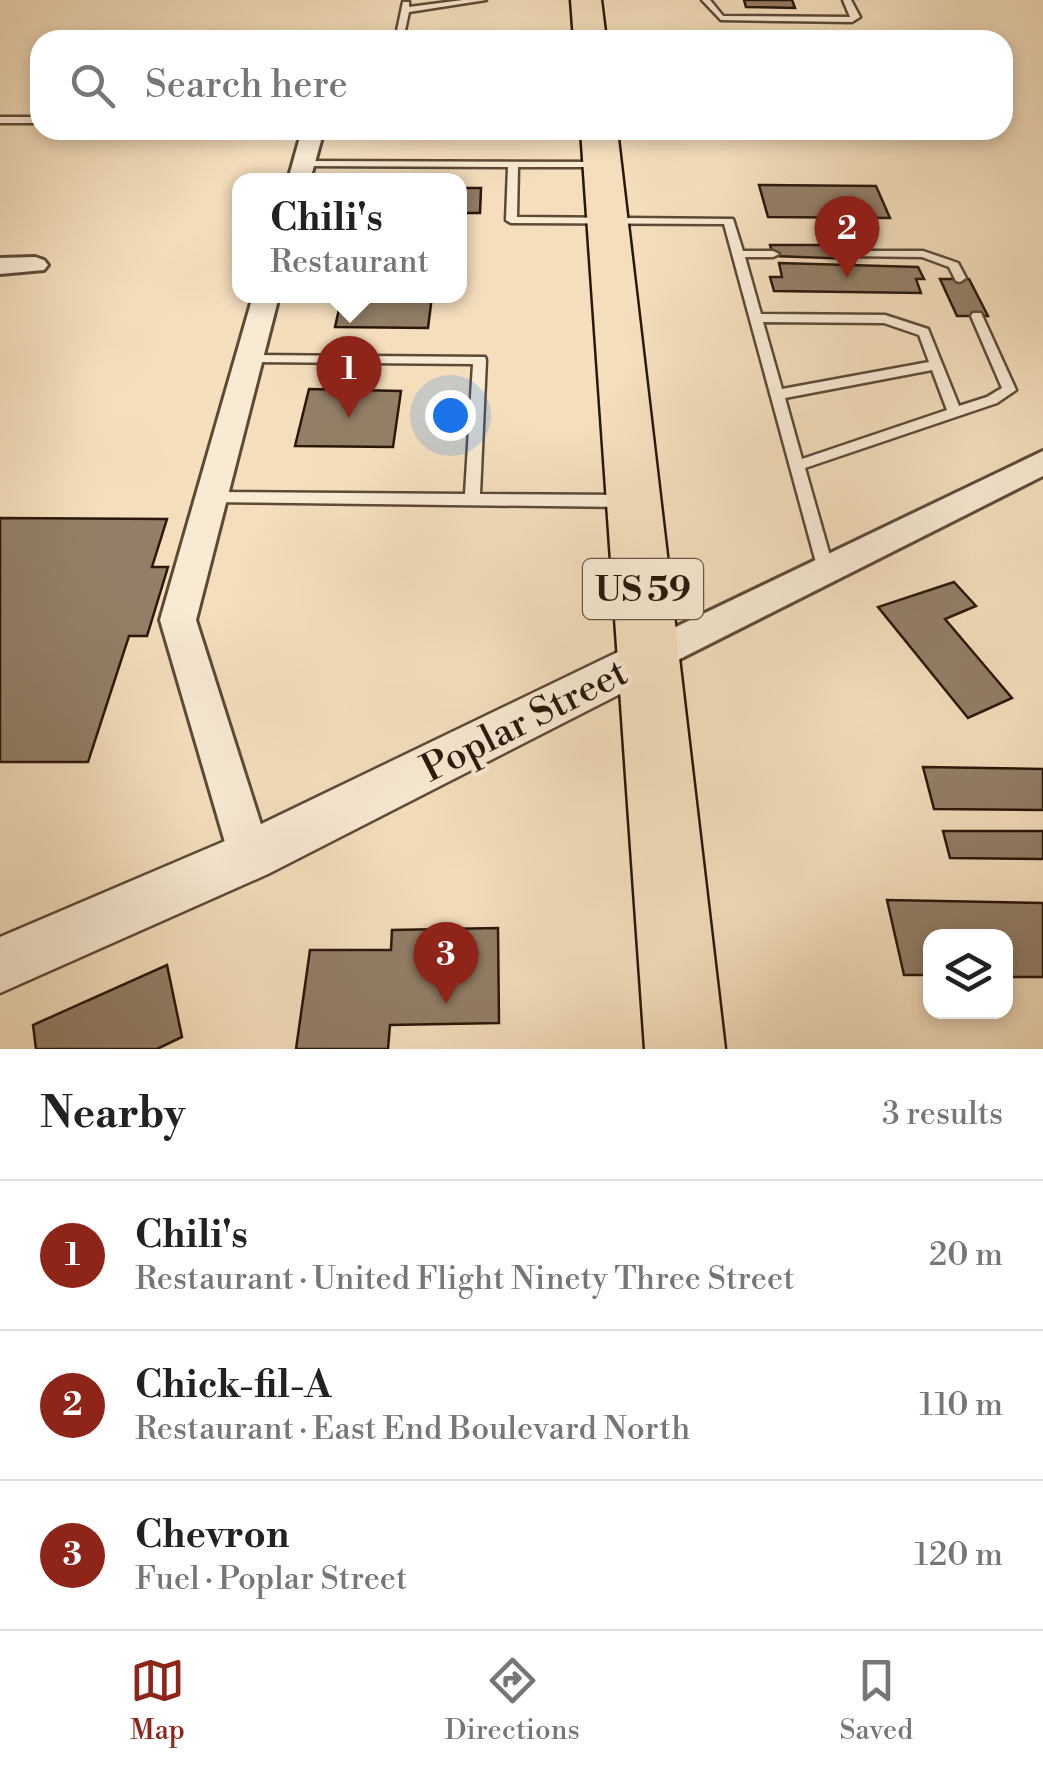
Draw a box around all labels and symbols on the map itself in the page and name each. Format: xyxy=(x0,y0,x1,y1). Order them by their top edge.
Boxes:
pin: 2 xyxy=(814,196,880,278)
pin: 1 xyxy=(316,336,382,418)
your location xyxy=(425,390,476,441)
road number: US 59 xyxy=(583,559,703,619)
street label: Poplar Street xyxy=(414,649,635,793)
pin: 3 xyxy=(414,922,478,1004)

